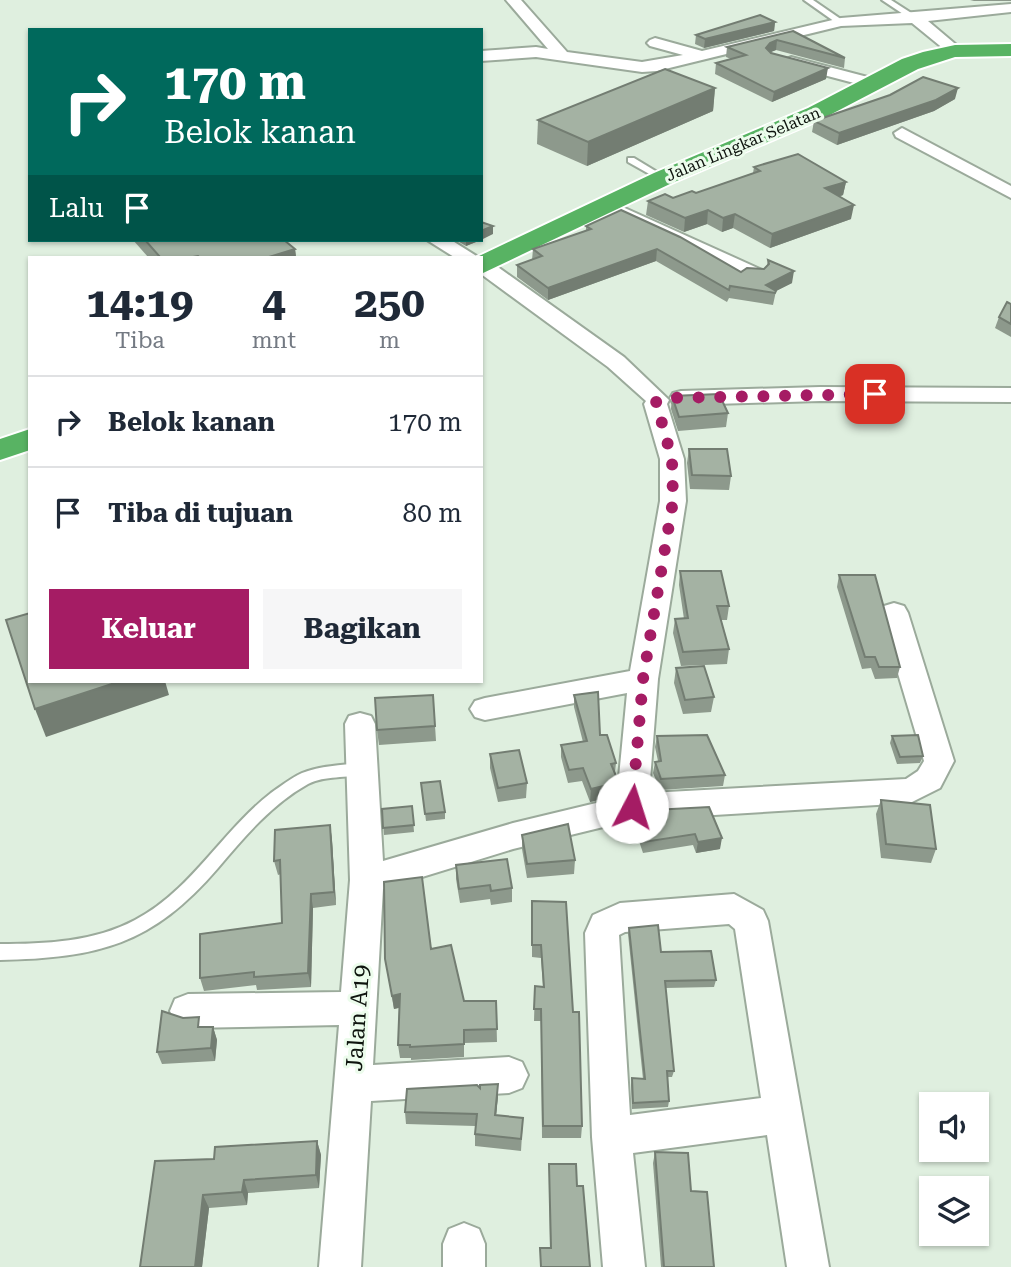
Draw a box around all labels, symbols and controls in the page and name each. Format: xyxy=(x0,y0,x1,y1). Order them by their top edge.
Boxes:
text: 170 m xyxy=(164,54,306,111)
icon: right xyxy=(49,56,140,147)
street label: Jalan Lingkar Selatan xyxy=(663,103,823,185)
text: Belok kanan xyxy=(164,113,356,151)
icon: arrive xyxy=(118,189,156,227)
text: Lalu xyxy=(49,193,104,223)
text: 14:19 xyxy=(86,278,193,327)
text: 4 xyxy=(262,278,286,327)
text: 250 xyxy=(354,278,425,327)
text: Tiba xyxy=(115,327,165,354)
text: mnt xyxy=(252,327,296,354)
text: m xyxy=(379,327,400,354)
pin xyxy=(845,364,905,424)
icon: arrive xyxy=(856,375,894,413)
icon: right xyxy=(49,403,87,441)
text: Belok kanan xyxy=(108,407,275,437)
text: 170 m xyxy=(388,407,462,437)
icon: arrive xyxy=(49,494,87,532)
text: Tiba di tujuan xyxy=(108,498,293,528)
text: 80 m xyxy=(403,498,462,528)
button: Keluar xyxy=(49,589,249,669)
button: Bagikan xyxy=(263,589,462,669)
position arrow xyxy=(595,770,669,844)
street label: Jalan A19 xyxy=(341,964,375,1072)
map controls xyxy=(919,1092,989,1246)
button: sound xyxy=(919,1092,989,1162)
button: layers xyxy=(919,1176,989,1246)

